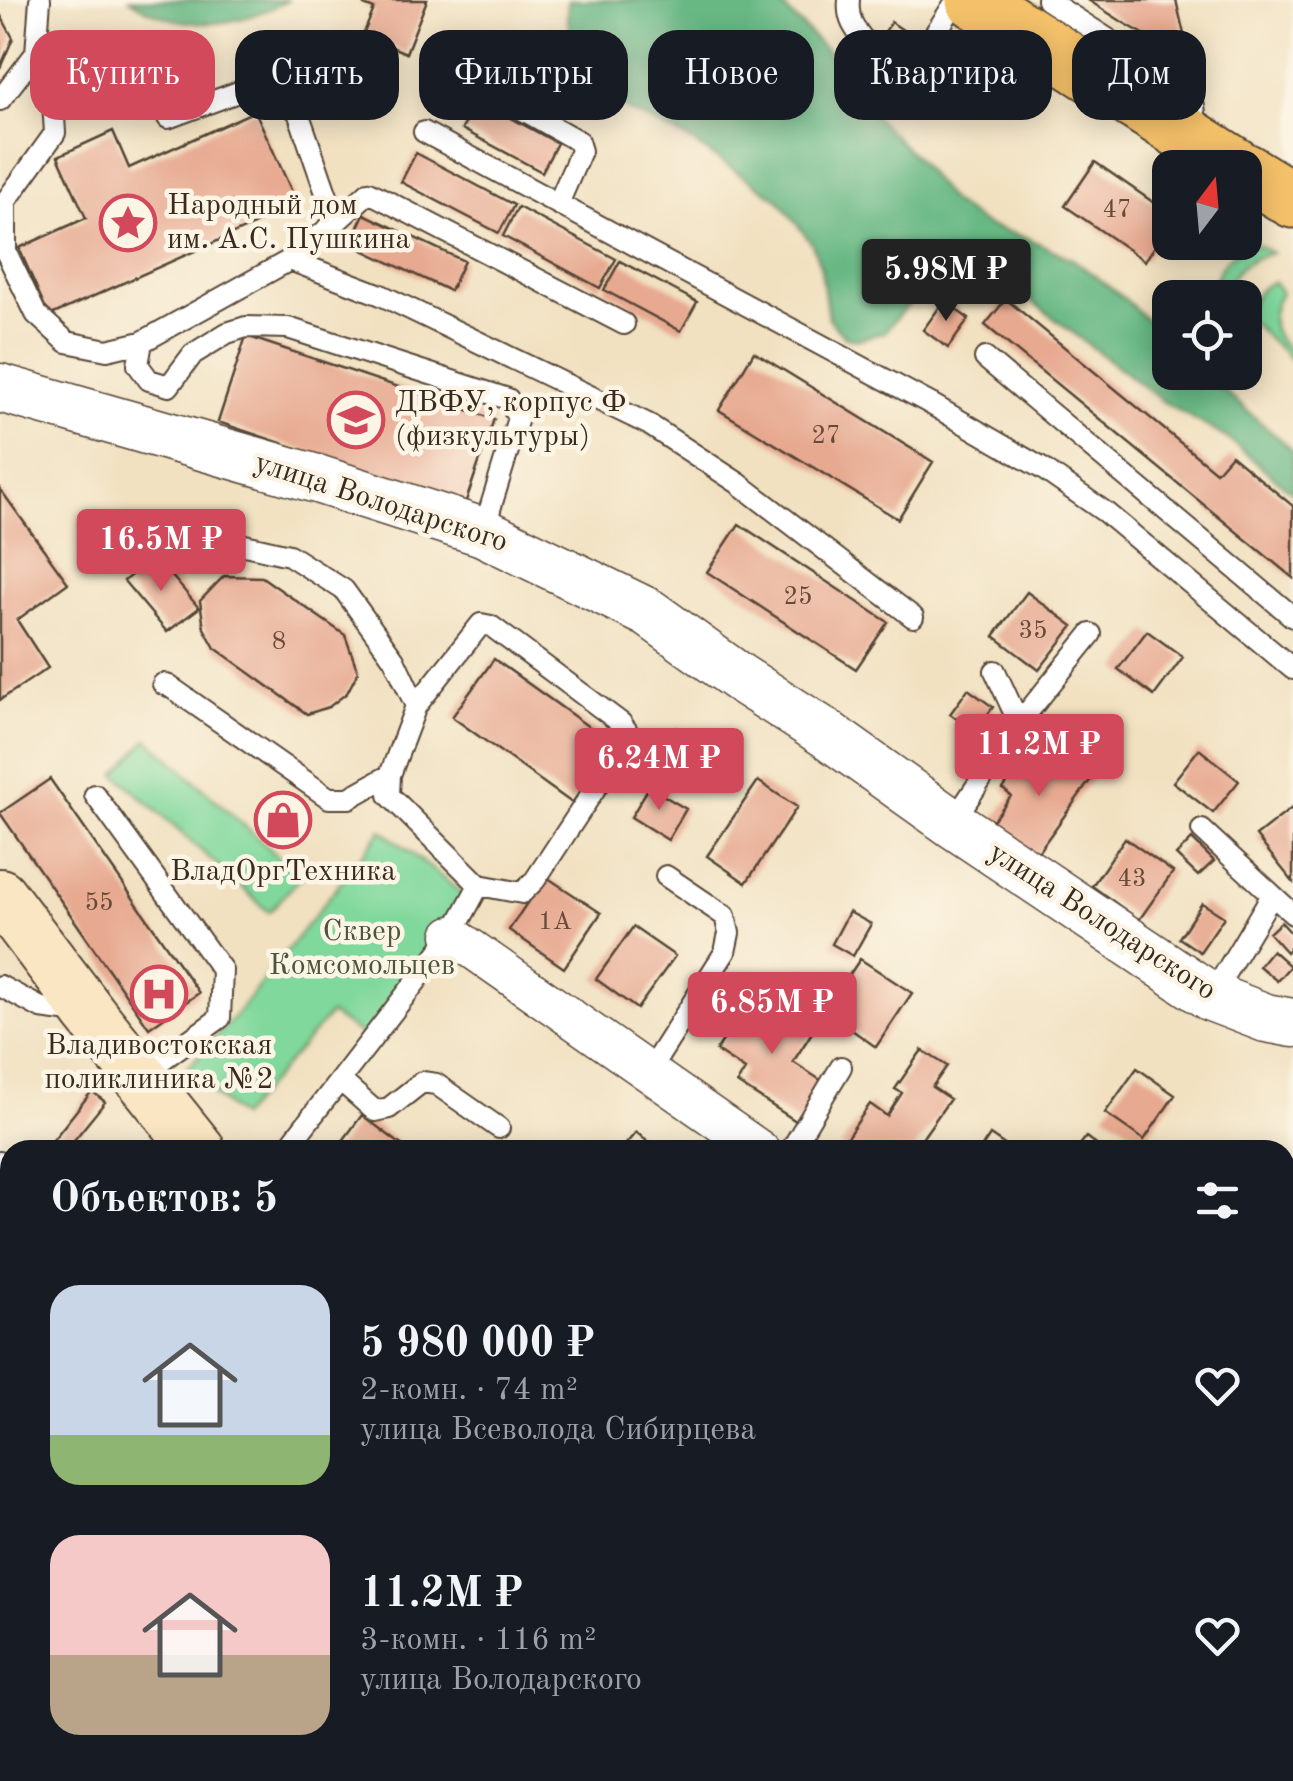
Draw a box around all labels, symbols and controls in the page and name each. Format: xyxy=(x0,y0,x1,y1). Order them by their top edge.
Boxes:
chip: Купить xyxy=(30,30,215,120)
chip: Снять xyxy=(235,30,399,120)
chip: Фильтры xyxy=(419,30,628,120)
chip: Новое xyxy=(648,30,814,120)
chip: Квартира xyxy=(834,30,1052,120)
chip: Дом xyxy=(1072,30,1206,120)
north arrow xyxy=(1152,150,1262,260)
map controls xyxy=(1152,150,1262,390)
place label: Народный дом им. А.С. Пушкина xyxy=(167,191,410,255)
place icon: Народный дом им. А.С. Пушкина xyxy=(98,193,158,253)
house number: 47 xyxy=(1102,198,1132,223)
pin: 5.98M ₽ xyxy=(854,239,1038,324)
text: 5.98M ₽ xyxy=(884,255,1008,287)
button: locate xyxy=(1152,280,1262,390)
place label: ДВФУ, корпус Ф (физкультуры) xyxy=(395,388,626,452)
school or university icon: ДВФУ, корпус Ф (физкультуры) xyxy=(326,390,386,450)
house number: 27 xyxy=(811,424,841,449)
street label: улица Володарского xyxy=(251,448,511,558)
pin: 16.5M ₽ xyxy=(69,509,253,594)
text: 16.5M ₽ xyxy=(99,525,223,557)
house number: 25 xyxy=(783,585,813,610)
house number: 35 xyxy=(1018,619,1048,644)
house number: 8 xyxy=(272,630,286,655)
pin: 11.2M ₽ xyxy=(947,714,1131,799)
pin: 6.24M ₽ xyxy=(567,728,751,813)
text: 11.2M ₽ xyxy=(977,730,1101,762)
text: 6.24M ₽ xyxy=(597,744,721,776)
shop icon: ВладОргТехника xyxy=(253,790,313,850)
street label: улица Володарского xyxy=(983,837,1221,1007)
place label: ВладОргТехника xyxy=(170,857,396,887)
house number: 43 xyxy=(1117,867,1147,892)
house number: 55 xyxy=(84,891,114,916)
house number: 1А xyxy=(538,910,572,935)
park label: Сквер Комсомольцев xyxy=(269,917,455,981)
hospital icon: Владивостокская поликлиника №2 xyxy=(129,964,189,1024)
pin: 6.85M ₽ xyxy=(680,972,864,1057)
text: 6.85M ₽ xyxy=(710,988,834,1020)
place label: Владивостокская поликлиника №2 xyxy=(44,1031,274,1095)
icon: filters xyxy=(1190,1173,1245,1228)
text: Объектов: 5 xyxy=(50,1179,278,1221)
text: 5 980 000 ₽ xyxy=(360,1324,595,1366)
icon: home xyxy=(130,1325,250,1445)
icon: heart xyxy=(1190,1358,1245,1413)
text: 2-комн. · 74 m² xyxy=(360,1375,578,1407)
text: улица Всеволода Сибирцева xyxy=(360,1415,756,1447)
text: 11.2M ₽ xyxy=(360,1574,523,1616)
icon: home xyxy=(130,1575,250,1695)
icon: heart xyxy=(1190,1608,1245,1663)
text: 3-комн. · 116 m² xyxy=(360,1625,596,1657)
text: улица Володарского xyxy=(360,1665,642,1697)

